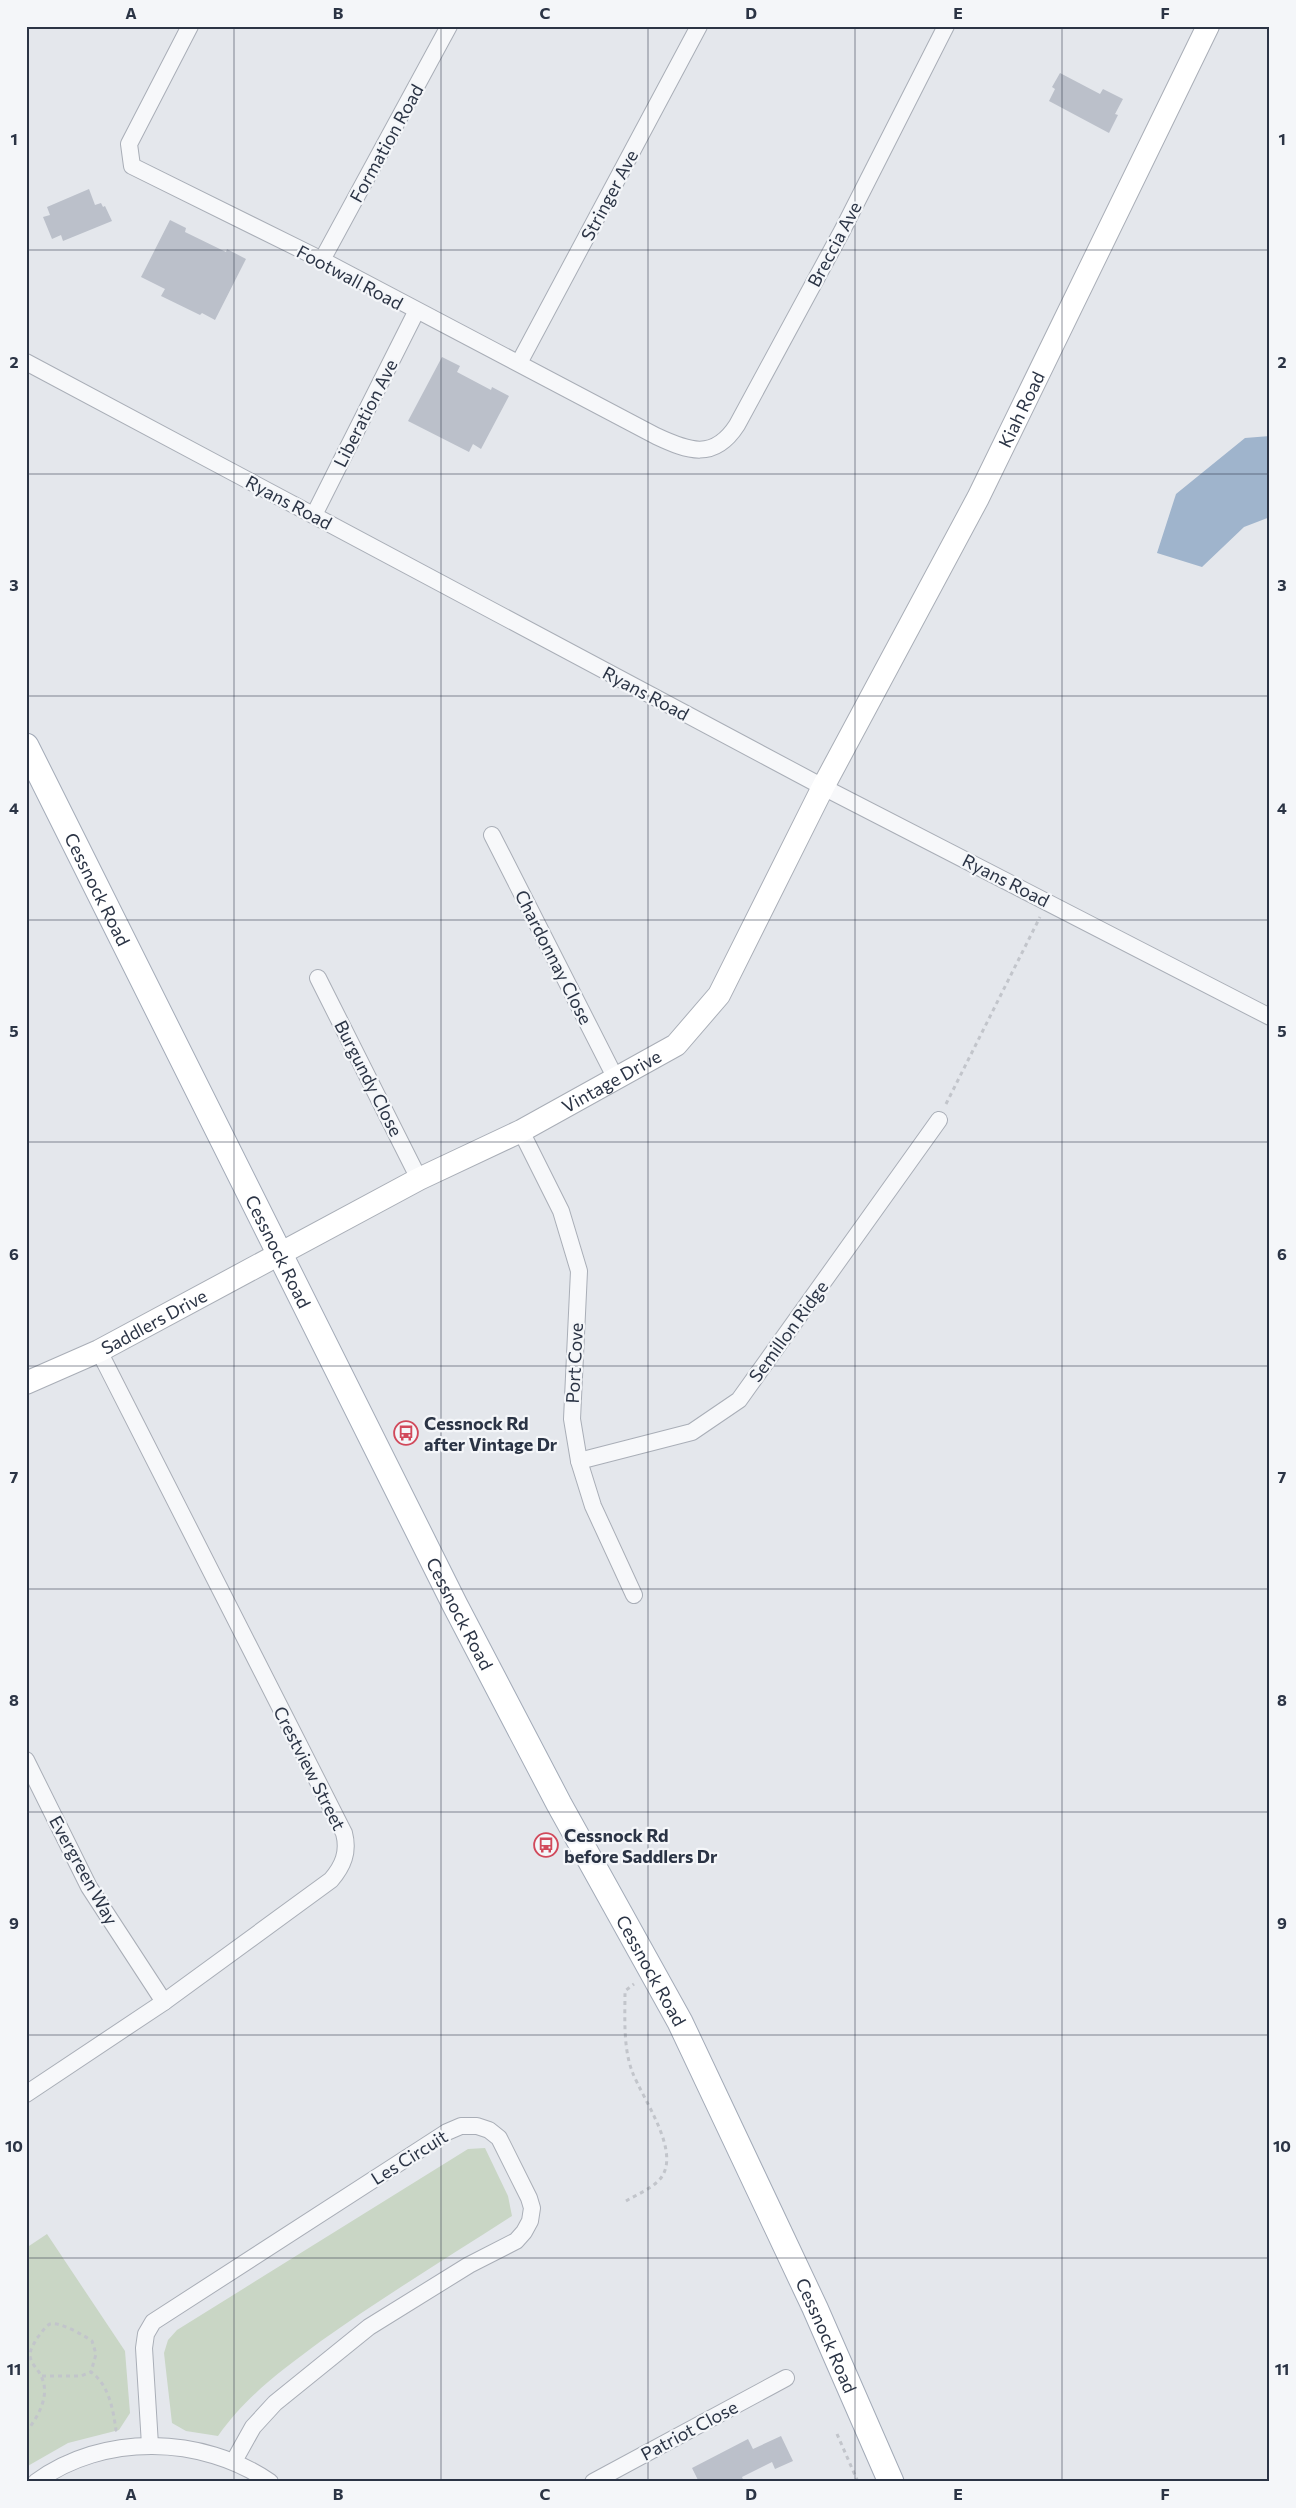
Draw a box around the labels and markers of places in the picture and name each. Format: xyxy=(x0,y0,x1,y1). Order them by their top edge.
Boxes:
place label: Cessnock Rd after Vintage Dr xyxy=(424,1412,558,1455)
bus stop icon: Cessnock Rd after Vintage Dr xyxy=(393,1420,419,1446)
place label: Cessnock Rd before Saddlers Dr xyxy=(564,1824,718,1867)
bus stop icon: Cessnock Rd before Saddlers Dr xyxy=(533,1832,559,1858)

